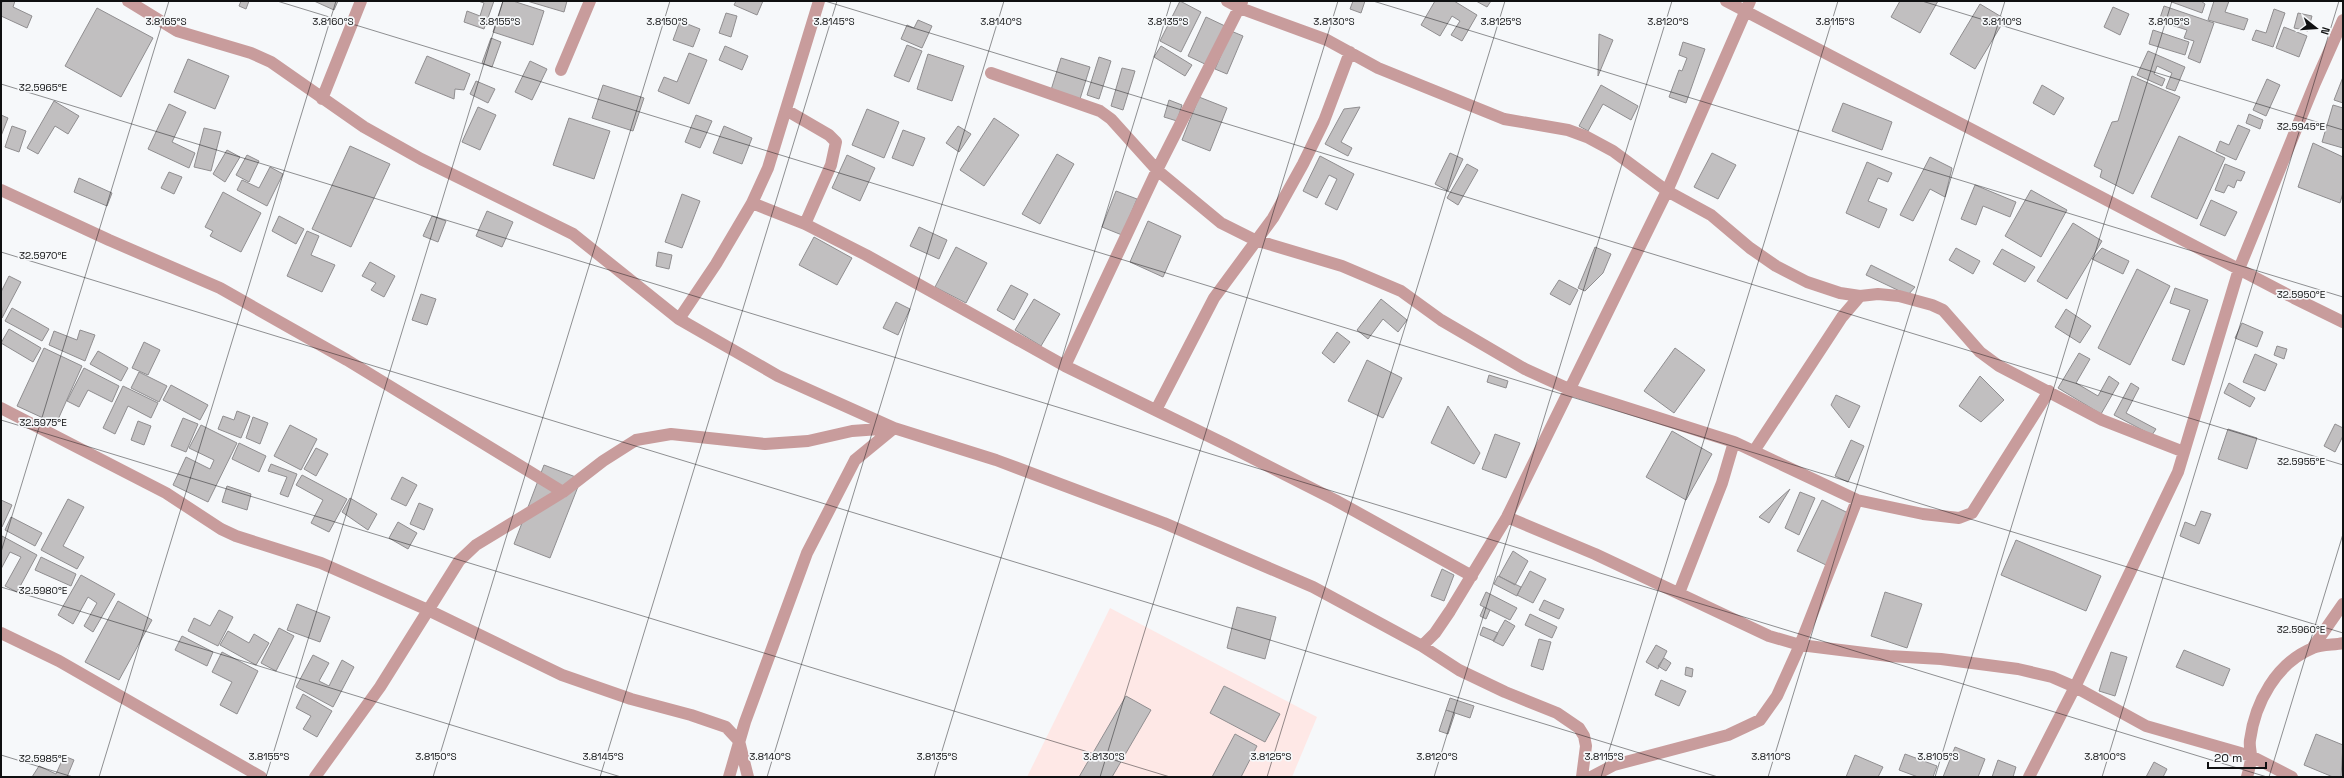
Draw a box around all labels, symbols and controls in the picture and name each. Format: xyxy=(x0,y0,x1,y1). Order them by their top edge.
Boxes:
north arrow xyxy=(2296,8,2336,48)
text: 3.8165°S xyxy=(145,15,187,28)
text: 3.8160°S xyxy=(312,15,354,28)
text: 3.8155°S xyxy=(480,15,520,28)
text: 3.8150°S xyxy=(646,15,688,28)
text: 3.8145°S xyxy=(813,15,855,28)
text: 3.8140°S xyxy=(980,15,1022,28)
text: 3.8135°S xyxy=(1148,15,1188,28)
text: 3.8130°S xyxy=(1313,15,1355,28)
text: 3.8125°S xyxy=(1481,15,1521,28)
text: 3.8120°S xyxy=(1647,15,1689,28)
text: 3.8115°S xyxy=(1815,15,1855,28)
text: 3.8110°S xyxy=(1982,15,2022,28)
text: 3.8105°S xyxy=(2148,15,2190,28)
text: N xyxy=(2318,25,2333,36)
text: 32.5965°E xyxy=(19,81,67,94)
text: 32.5945°E xyxy=(2277,120,2326,133)
text: 32.5970°E xyxy=(19,249,67,262)
text: 32.5950°E xyxy=(2277,288,2326,301)
text: 32.5975°E xyxy=(19,416,67,429)
text: 32.5955°E xyxy=(2277,455,2325,468)
text: 32.5980°E xyxy=(19,584,68,597)
text: 32.5960°E xyxy=(2277,623,2326,636)
scale bar xyxy=(2208,744,2266,770)
text: 3.8155°S xyxy=(249,750,289,763)
text: 3.8150°S xyxy=(415,750,457,763)
text: 3.8145°S xyxy=(582,750,624,763)
text: 3.8140°S xyxy=(749,750,791,763)
text: 3.8135°S xyxy=(917,750,957,763)
text: 3.8130°S xyxy=(1083,750,1125,763)
text: 3.8125°S xyxy=(1251,750,1291,763)
text: 3.8120°S xyxy=(1416,750,1458,763)
text: 3.8115°S xyxy=(1584,750,1624,763)
text: 3.8110°S xyxy=(1751,750,1791,763)
text: 3.8105°S xyxy=(1917,750,1959,763)
text: 3.8100°S xyxy=(2084,750,2126,763)
text: 20 m xyxy=(2214,750,2242,766)
text: 32.5985°E xyxy=(19,752,68,765)

